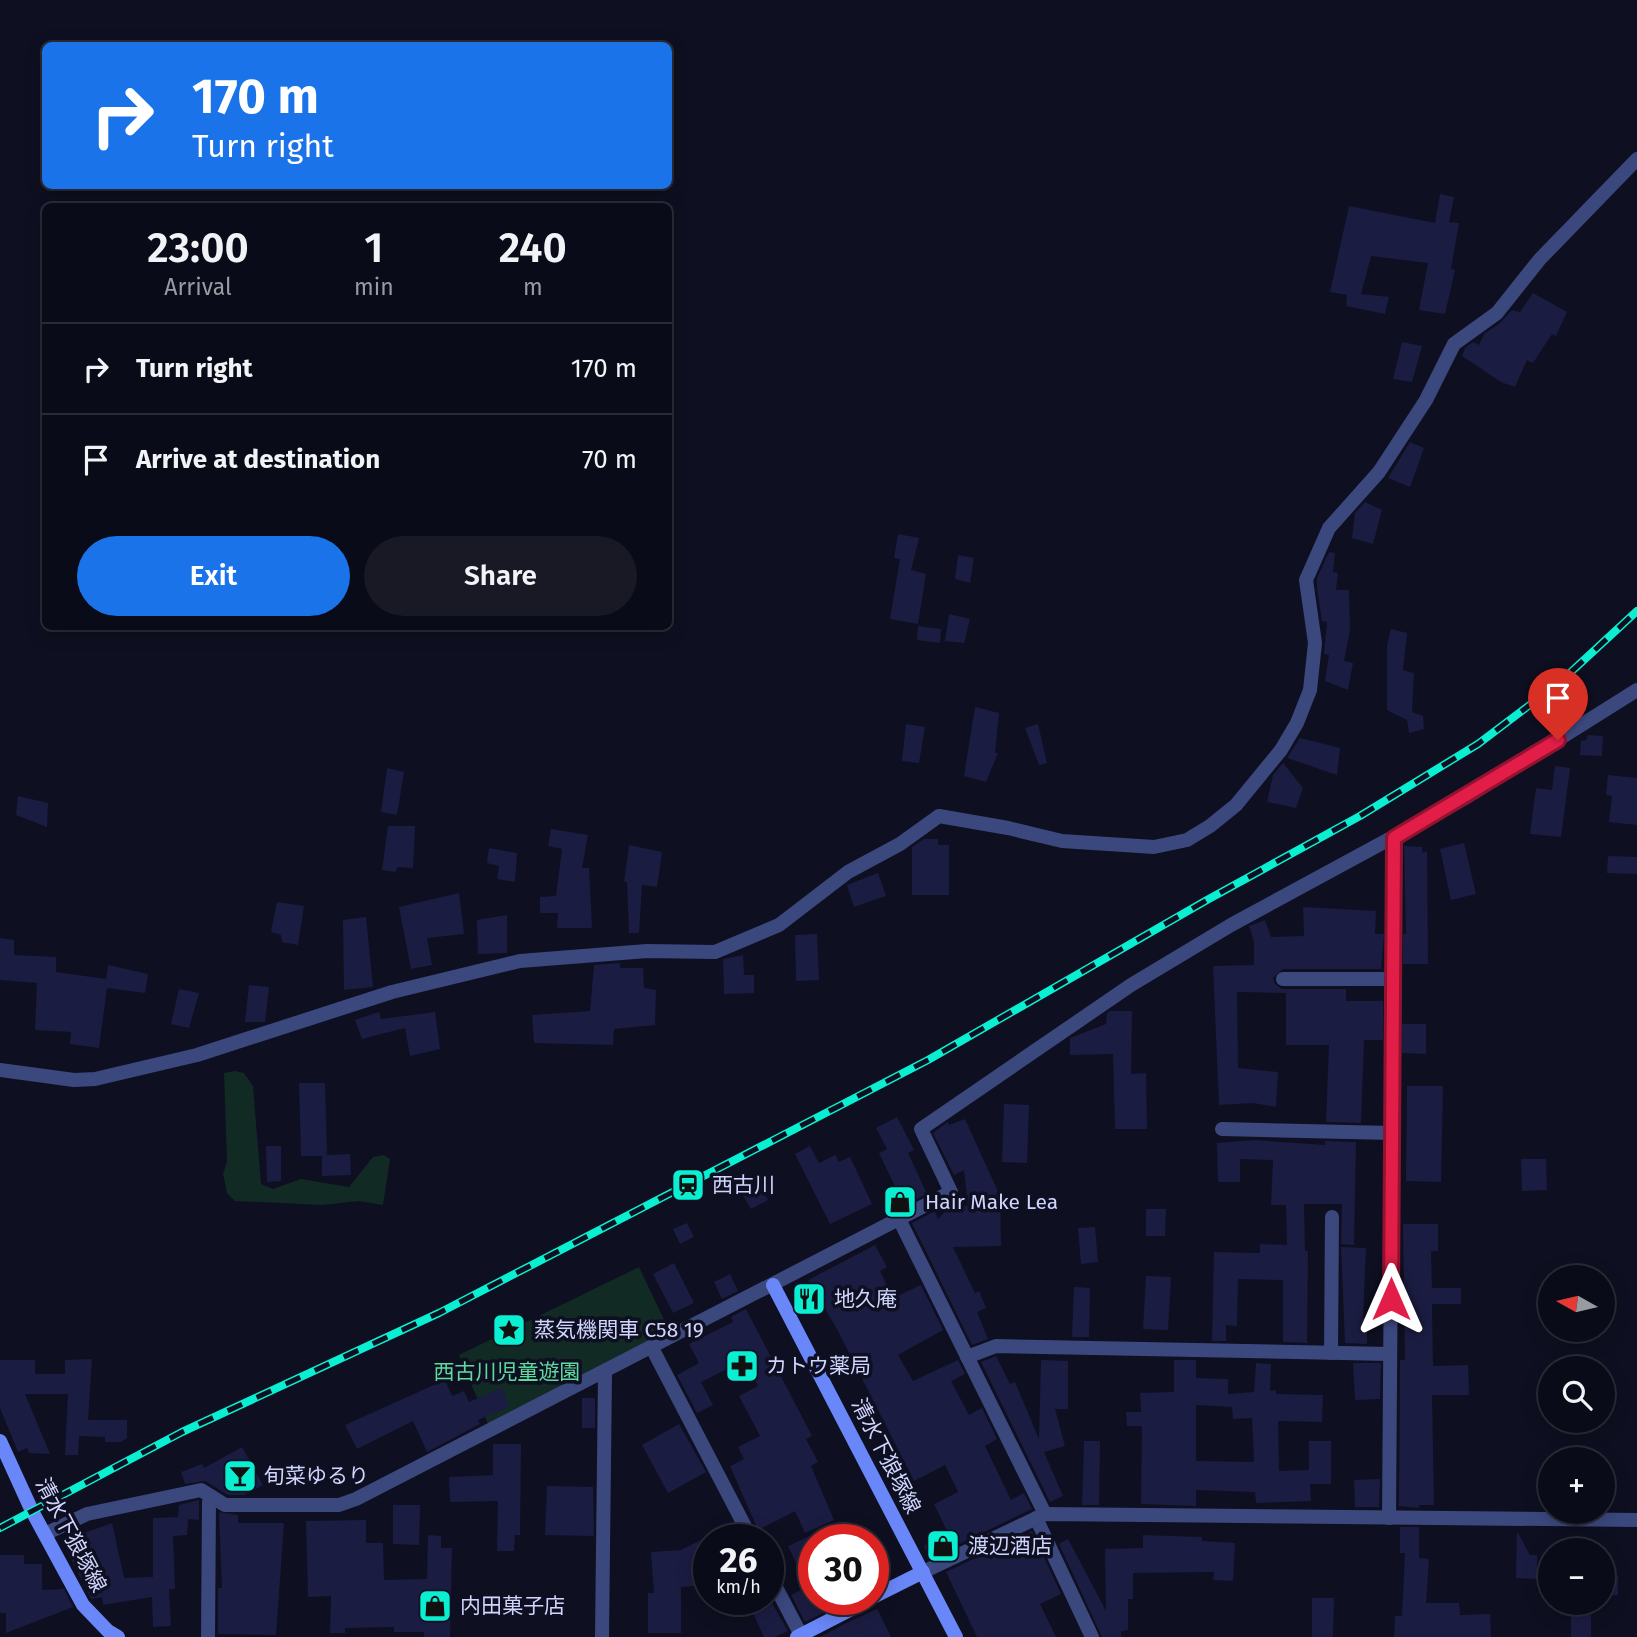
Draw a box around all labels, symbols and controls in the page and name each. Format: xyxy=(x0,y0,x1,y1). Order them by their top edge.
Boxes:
text: 170 m xyxy=(192,67,319,126)
icon: right xyxy=(77,70,168,161)
text: Turn right xyxy=(192,127,334,165)
text: 23:00 xyxy=(147,223,249,273)
text: 1 xyxy=(364,223,383,273)
text: 240 xyxy=(499,223,567,273)
text: Arrival xyxy=(164,273,232,301)
text: min xyxy=(354,273,394,301)
text: m xyxy=(523,273,543,301)
icon: right xyxy=(77,350,115,388)
text: Turn right xyxy=(136,353,253,384)
text: 170 m xyxy=(571,353,637,384)
icon: arrive xyxy=(77,441,115,479)
text: Arrive at destination xyxy=(136,444,380,475)
text: 70 m xyxy=(582,444,637,475)
button: Exit xyxy=(77,536,350,616)
button: Share xyxy=(364,536,637,616)
pin xyxy=(1528,668,1588,740)
icon: arrive xyxy=(1539,679,1577,717)
station icon: 西古川 xyxy=(669,1166,707,1204)
place label: 西古川 xyxy=(712,1172,775,1198)
shop icon: Hair Make Lea xyxy=(881,1183,919,1221)
place label: Hair Make Lea xyxy=(925,1189,1058,1215)
position arrow xyxy=(1354,1262,1428,1336)
north arrow xyxy=(1538,1265,1615,1342)
map controls xyxy=(1538,1265,1615,1615)
restaurant icon: 地久庵 xyxy=(790,1280,828,1318)
place label: 地久庵 xyxy=(834,1286,897,1312)
place icon: 蒸気機関車 C58 19 xyxy=(490,1311,528,1349)
place label: 蒸気機関車 C58 19 xyxy=(534,1317,704,1343)
pharmacy icon: カトウ薬局 xyxy=(723,1347,761,1385)
place label: カトウ薬局 xyxy=(766,1353,871,1379)
button: search xyxy=(1538,1356,1615,1433)
park label: 西古川児童遊園 xyxy=(434,1359,581,1385)
street label: 清水下狼塚線 xyxy=(846,1394,926,1518)
button: + xyxy=(1538,1447,1615,1524)
bar icon: 旬菜ゆるり xyxy=(221,1457,259,1495)
place label: 旬菜ゆるり xyxy=(264,1463,369,1489)
street label: 清水下狼塚線 xyxy=(30,1473,112,1597)
speed limit sign: 30 xyxy=(798,1524,889,1615)
shop icon: 渡辺酒店 xyxy=(924,1527,962,1565)
place label: 渡辺酒店 xyxy=(968,1533,1052,1559)
button: − xyxy=(1538,1538,1615,1615)
text: 26 xyxy=(720,1539,757,1581)
text: km/h xyxy=(716,1576,761,1598)
shop icon: 内田菓子店 xyxy=(416,1587,454,1625)
place label: 内田菓子店 xyxy=(460,1593,565,1619)

